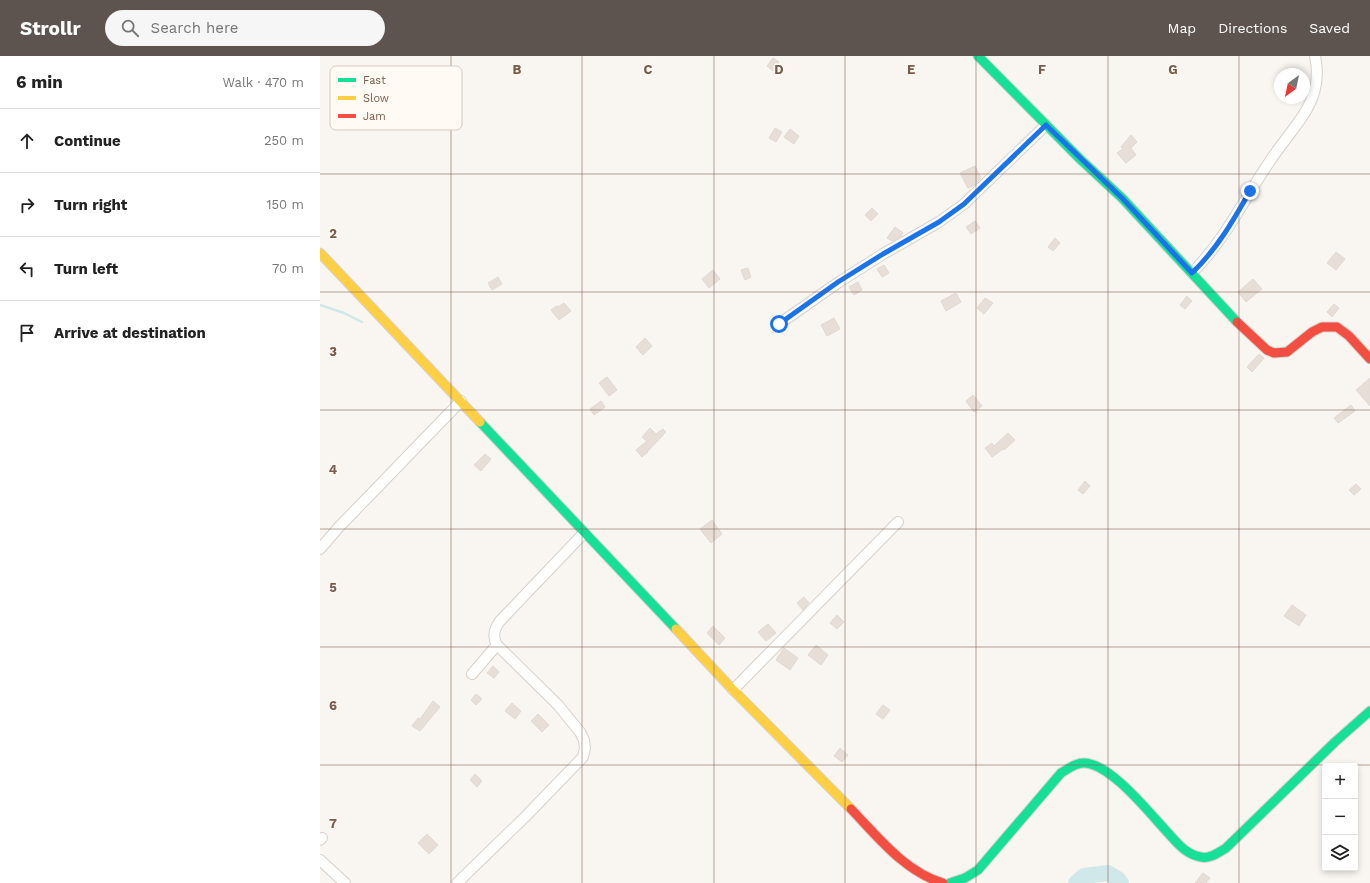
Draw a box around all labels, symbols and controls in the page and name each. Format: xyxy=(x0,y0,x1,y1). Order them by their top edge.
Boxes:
search box xyxy=(105,10,385,46)
text: Strollr xyxy=(20,17,81,40)
icon: search xyxy=(119,17,141,39)
text: Search here xyxy=(151,19,239,37)
text: Map xyxy=(1168,20,1196,36)
text: Directions xyxy=(1218,20,1287,36)
text: Saved xyxy=(1309,20,1350,36)
text: B xyxy=(513,62,522,77)
text: C xyxy=(644,62,653,77)
text: D xyxy=(774,62,784,77)
text: E xyxy=(907,62,915,77)
text: F xyxy=(1038,62,1046,77)
text: G xyxy=(1168,62,1178,77)
legend xyxy=(330,66,462,130)
north arrow xyxy=(1274,68,1310,104)
text: 6 min xyxy=(16,72,63,92)
text: Fast xyxy=(363,74,386,87)
text: Walk · 470 m xyxy=(223,75,304,90)
text: Slow xyxy=(363,92,389,105)
text: Jam xyxy=(363,110,386,123)
icon: ahead xyxy=(16,130,38,152)
text: Continue xyxy=(54,132,121,150)
text: 250 m xyxy=(264,133,304,148)
route end xyxy=(1241,182,1259,200)
icon: right xyxy=(16,194,38,216)
text: Turn right xyxy=(54,196,127,214)
text: 150 m xyxy=(266,197,304,212)
text: 2 xyxy=(329,226,337,241)
icon: left xyxy=(16,258,38,280)
text: Turn left xyxy=(54,260,118,278)
text: 70 m xyxy=(272,261,304,276)
route start xyxy=(770,315,788,333)
icon: arrive xyxy=(16,322,38,344)
text: Arrive at destination xyxy=(54,324,206,342)
text: 3 xyxy=(329,344,337,359)
text: 4 xyxy=(329,462,338,477)
text: 5 xyxy=(329,580,337,595)
text: 6 xyxy=(329,698,337,713)
map controls xyxy=(1322,763,1358,871)
button: + xyxy=(1322,763,1358,799)
button: − xyxy=(1322,799,1358,835)
text: 7 xyxy=(329,816,337,831)
button: layers xyxy=(1322,835,1358,871)

